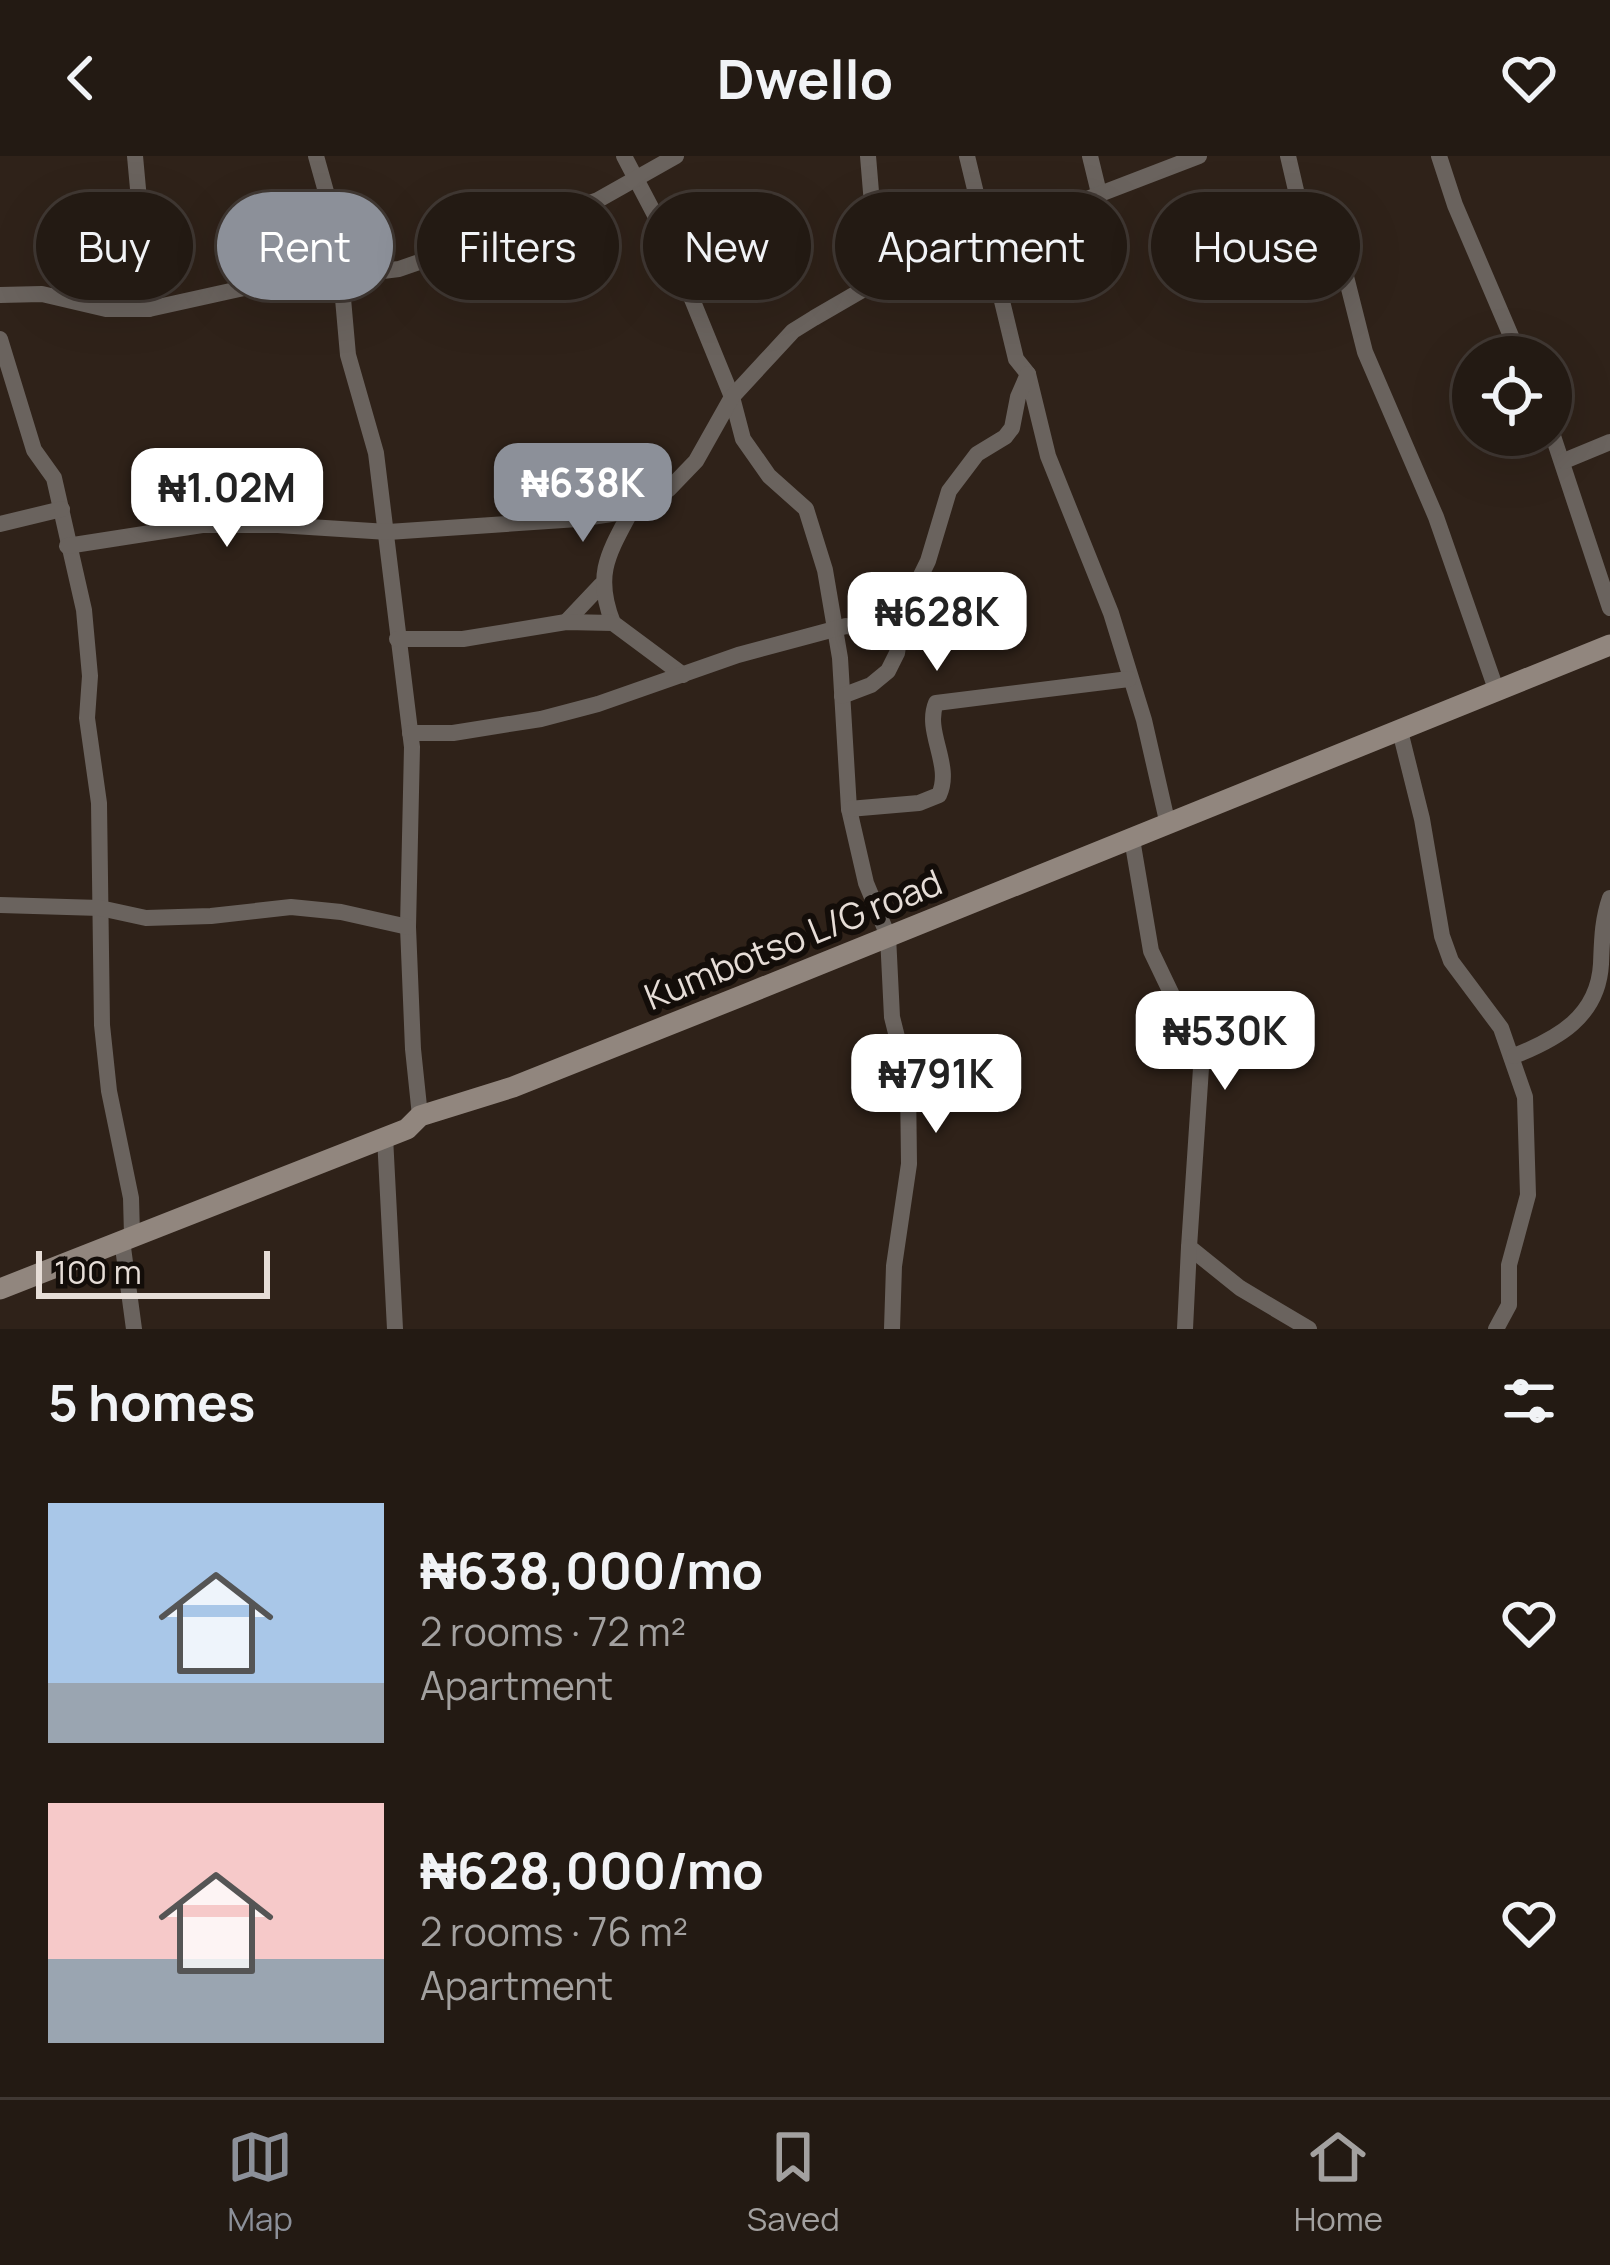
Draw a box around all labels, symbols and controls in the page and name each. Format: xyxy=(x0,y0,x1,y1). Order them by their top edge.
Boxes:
text: Dwello xyxy=(717,41,893,115)
icon: back xyxy=(48,45,114,111)
icon: heart xyxy=(1496,45,1562,111)
chip: Buy xyxy=(36,192,193,300)
chip: Rent xyxy=(217,192,393,300)
chip: Filters xyxy=(417,192,619,300)
chip: New xyxy=(643,192,811,300)
chip: Apartment xyxy=(835,192,1127,300)
chip: House xyxy=(1151,192,1360,300)
map controls xyxy=(1452,336,1572,456)
button: locate xyxy=(1452,336,1572,456)
pin: ₦638K xyxy=(499,443,667,545)
pin: ₦1.02M xyxy=(129,448,325,550)
text: ₦638K xyxy=(521,455,645,509)
text: ₦1.02M xyxy=(158,460,296,514)
pin: ₦628K xyxy=(853,572,1021,674)
text: ₦628K xyxy=(875,584,999,638)
street label: Kumbotso L/G road xyxy=(637,857,949,1021)
pin: ₦530K xyxy=(1141,991,1309,1093)
text: ₦530K xyxy=(1163,1003,1287,1057)
pin: ₦791K xyxy=(852,1034,1020,1136)
text: ₦791K xyxy=(878,1046,994,1100)
scale bar xyxy=(36,1245,270,1298)
text: 100 m xyxy=(54,1249,142,1294)
text: 5 homes xyxy=(48,1367,255,1436)
icon: filters xyxy=(1496,1368,1562,1434)
text: ₦638,000/mo xyxy=(420,1535,763,1604)
icon: home xyxy=(144,1551,288,1695)
icon: heart xyxy=(1496,1590,1562,1656)
text: 2 rooms · 72 m² xyxy=(420,1604,686,1658)
text: Apartment xyxy=(420,1658,613,1712)
text: ₦628,000/mo xyxy=(420,1835,764,1904)
icon: home xyxy=(144,1851,288,1995)
icon: heart xyxy=(1496,1890,1562,1956)
text: 2 rooms · 76 m² xyxy=(420,1904,688,1958)
text: Apartment xyxy=(420,1958,613,2012)
tab: Map xyxy=(227,2124,293,2241)
tab: Saved xyxy=(747,2124,840,2241)
tab: Home xyxy=(1294,2124,1383,2241)

